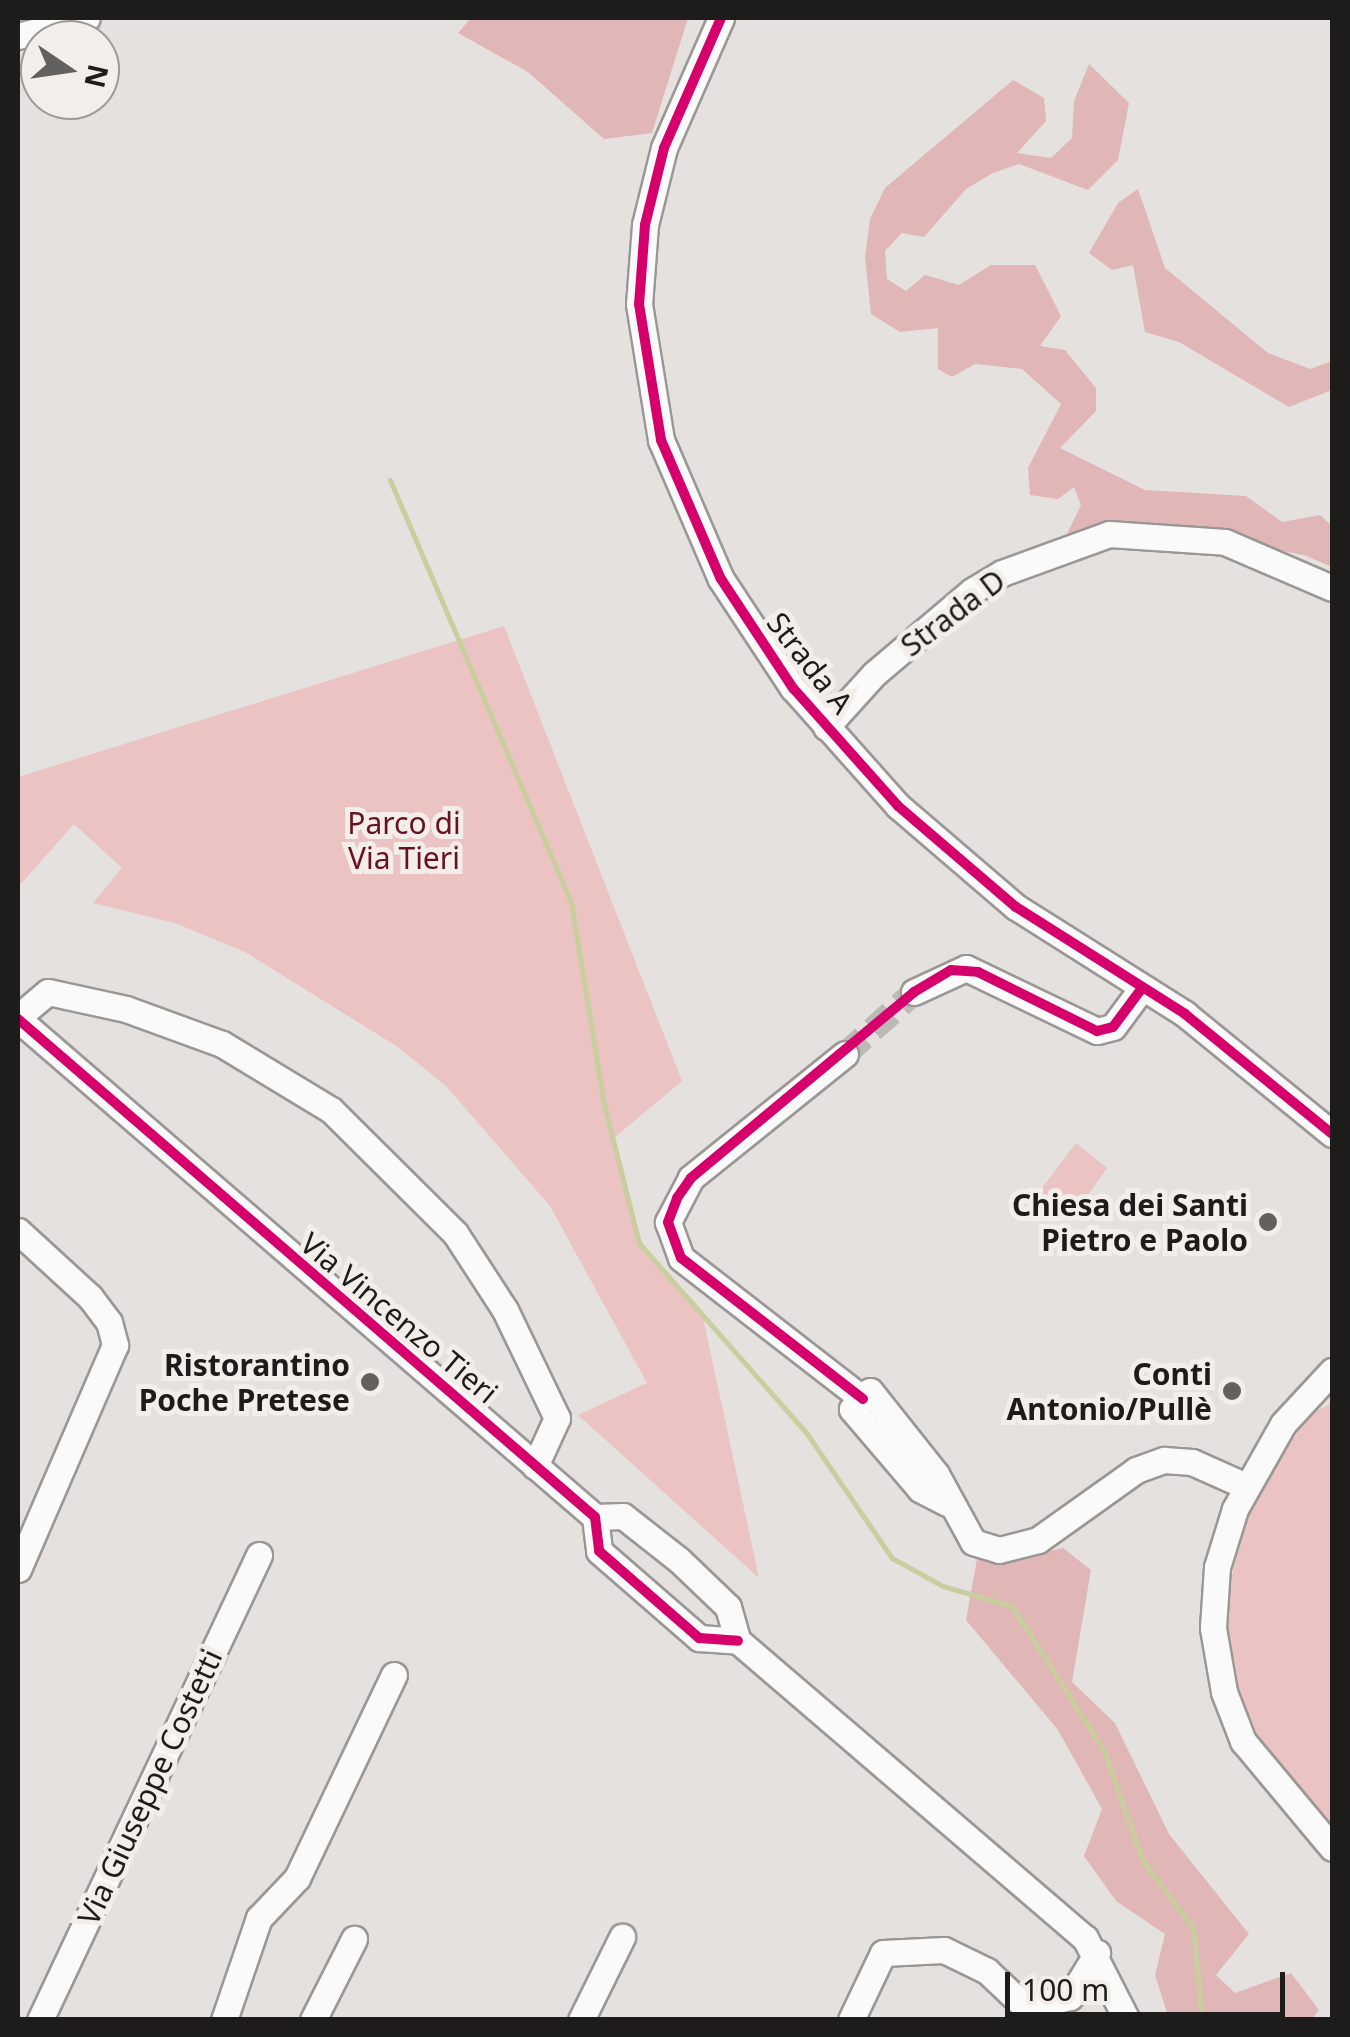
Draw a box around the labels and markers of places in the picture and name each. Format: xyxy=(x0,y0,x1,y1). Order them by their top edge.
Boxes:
place label: Chiesa dei Santi Pietro e Paolo xyxy=(1012,1187,1248,1258)
marker: Chiesa dei Santi Pietro e Paolo xyxy=(1257,1211,1279,1233)
place label: Ristorantino Poche Pretese xyxy=(139,1347,350,1418)
place label: Conti Antonio/Pullè xyxy=(1006,1356,1212,1426)
marker: Ristorantino Poche Pretese xyxy=(359,1371,381,1393)
marker: Conti Antonio/Pullè xyxy=(1221,1380,1243,1402)

